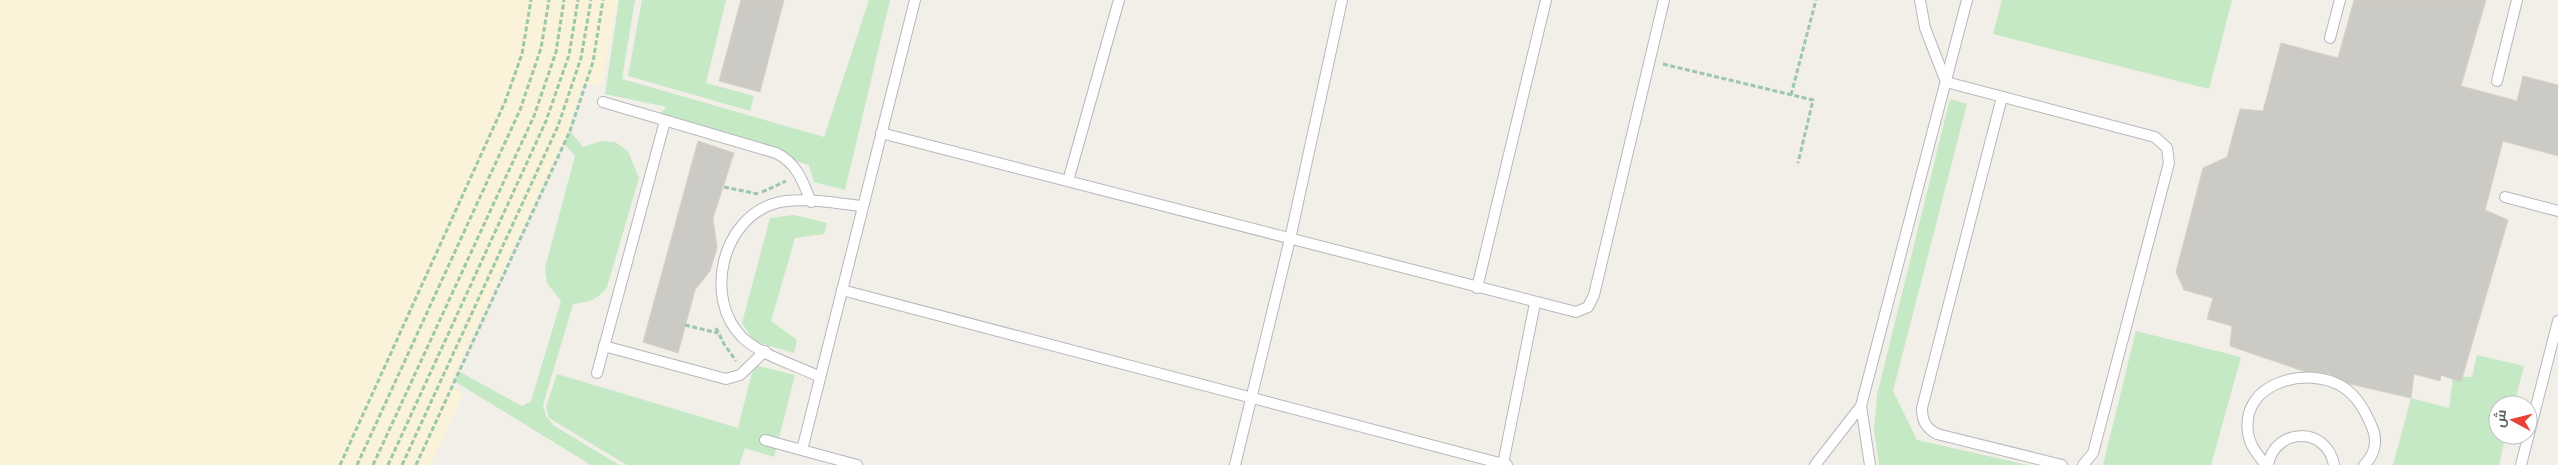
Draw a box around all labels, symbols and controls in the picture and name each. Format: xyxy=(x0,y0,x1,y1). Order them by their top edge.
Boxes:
north arrow xyxy=(2488,395,2538,445)
text: ش xyxy=(2490,408,2510,428)

